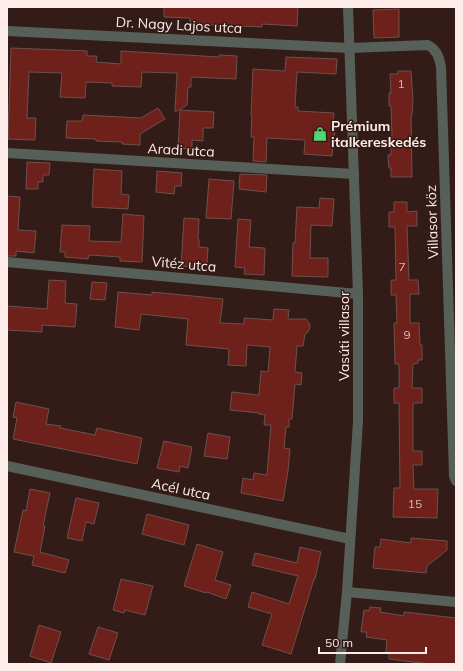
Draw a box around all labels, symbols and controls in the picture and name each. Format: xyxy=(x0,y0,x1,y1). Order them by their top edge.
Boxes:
street label: Dr. Nagy Lajos utca xyxy=(115,13,243,37)
house number: 1 xyxy=(397,76,405,91)
place label: Prémium italkereskedés xyxy=(331,117,426,151)
shop icon: Prémium italkereskedés xyxy=(312,126,328,142)
street label: Aradi utca xyxy=(147,139,215,161)
street label: Villasor köz xyxy=(422,185,442,259)
street label: Vitéz utca xyxy=(151,252,217,276)
house number: 7 xyxy=(398,259,406,274)
street label: Vasúti villasor xyxy=(335,290,353,381)
house number: 9 xyxy=(403,327,411,342)
street label: Acél utca xyxy=(150,474,212,504)
house number: 15 xyxy=(408,496,422,511)
scale bar xyxy=(319,629,426,655)
text: 50 m xyxy=(325,635,353,650)

